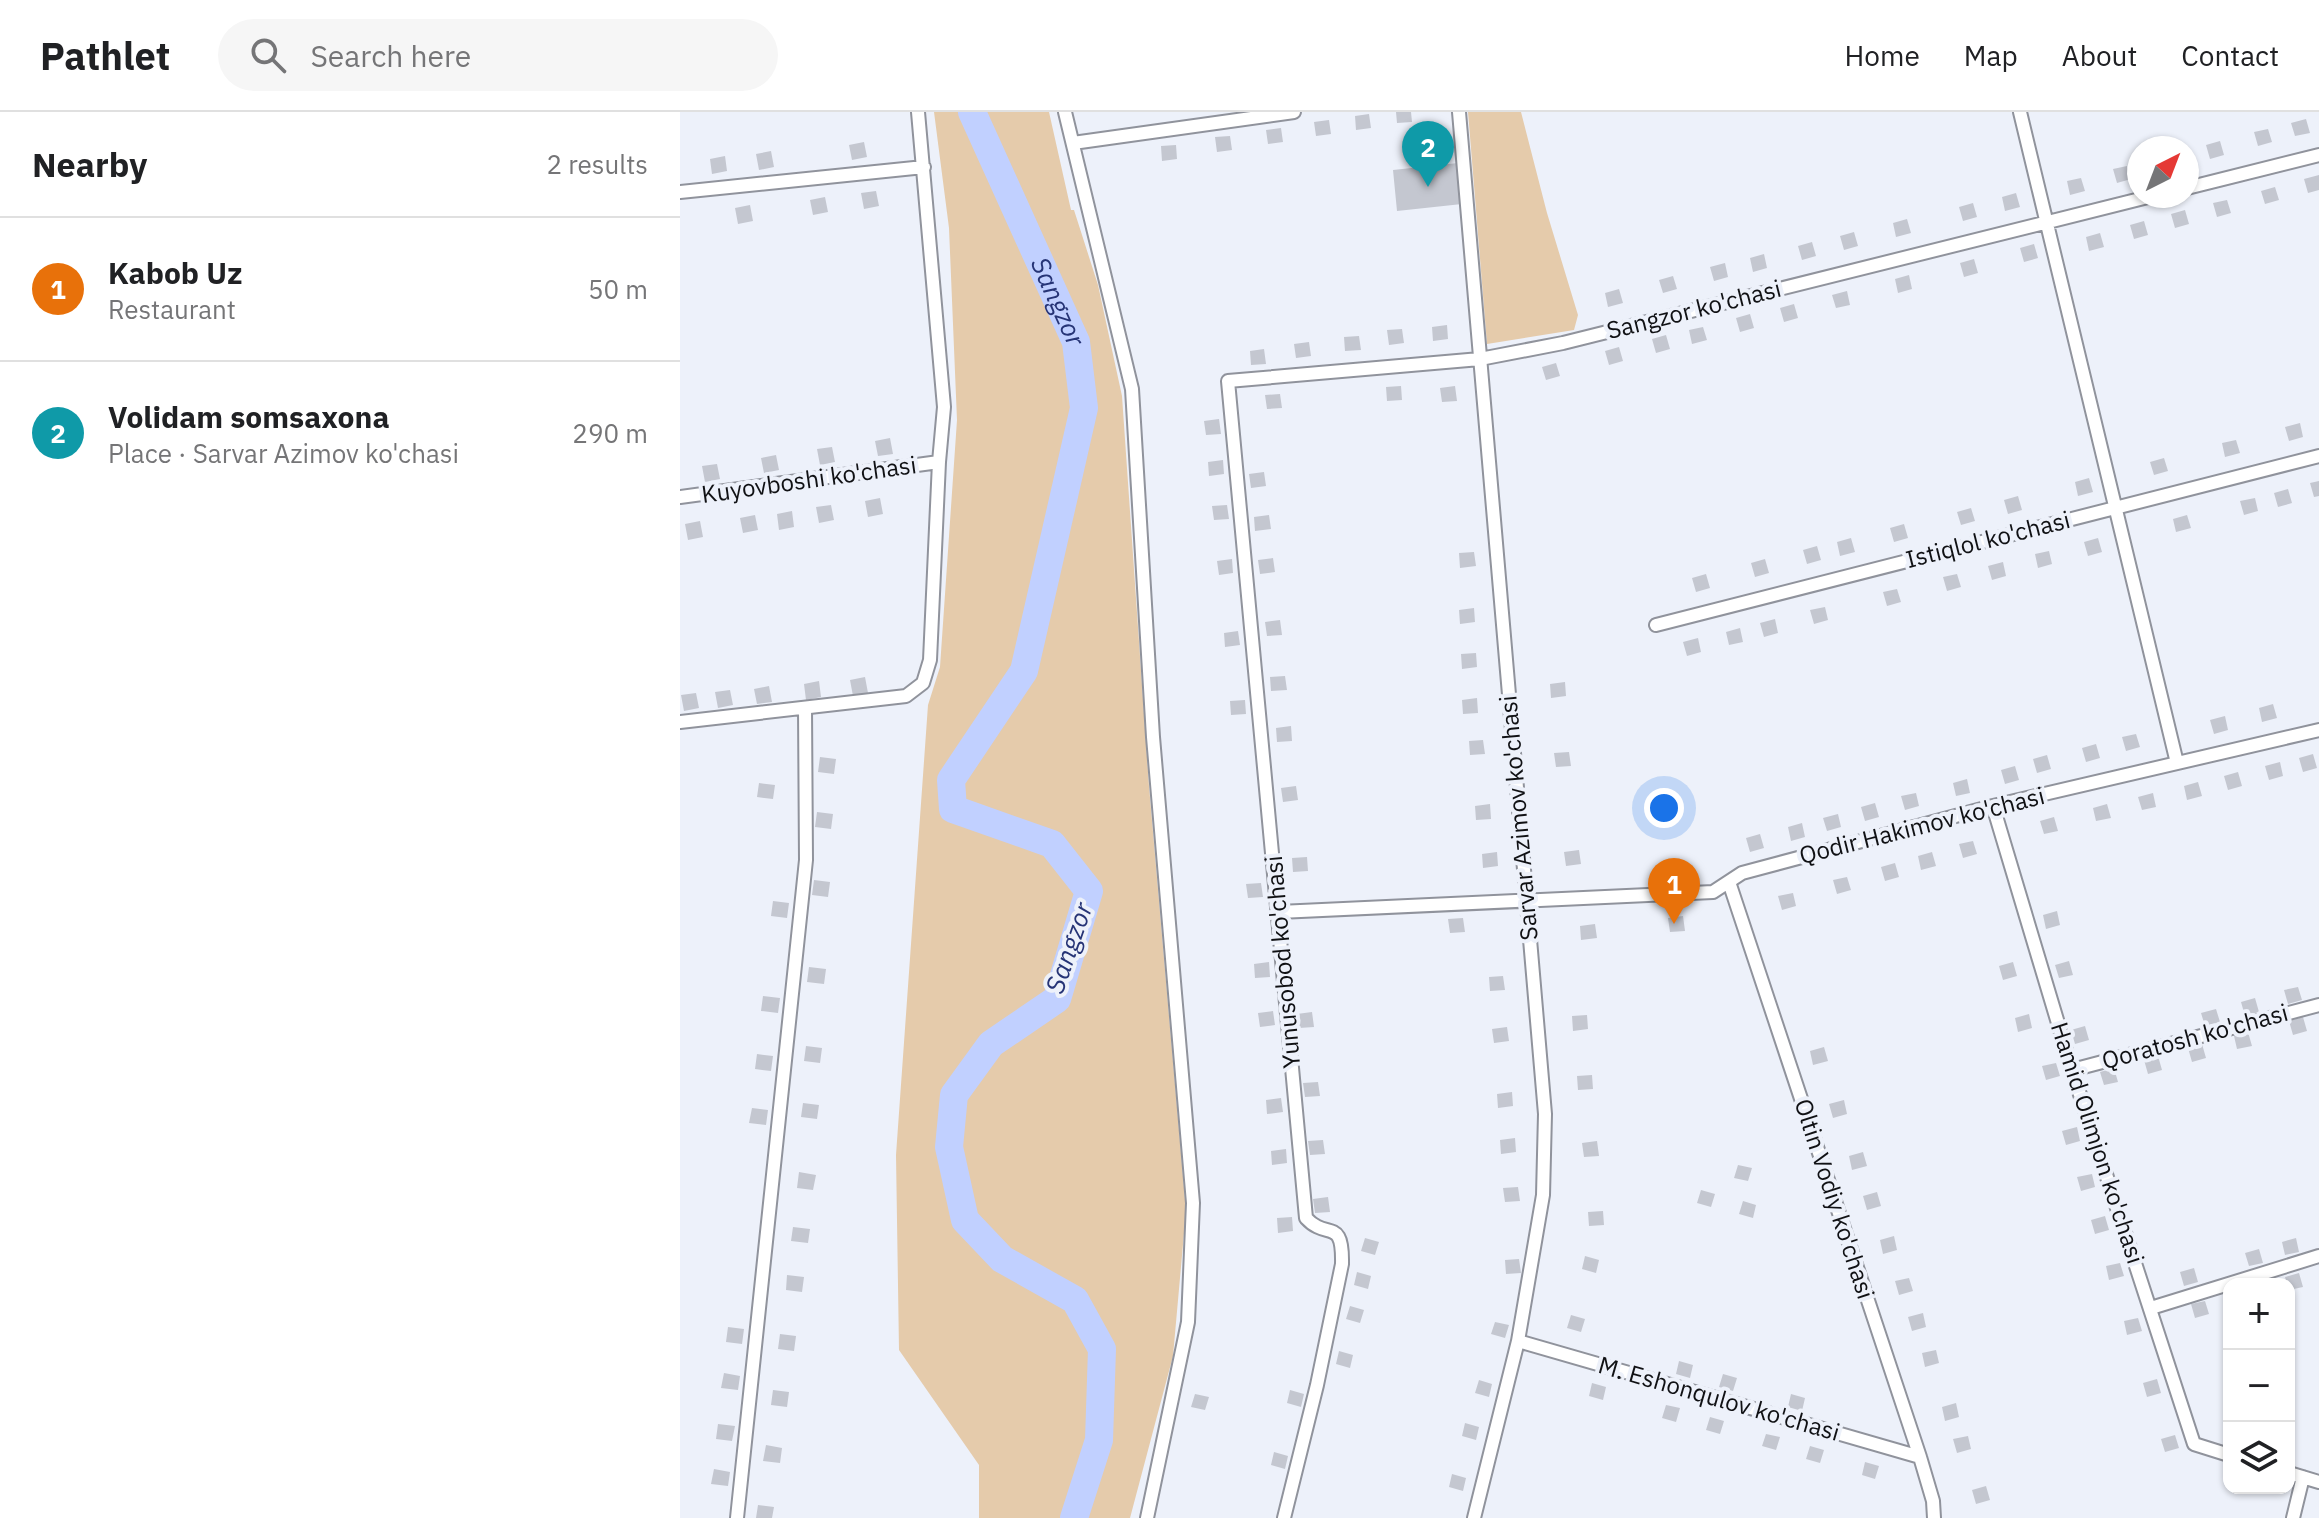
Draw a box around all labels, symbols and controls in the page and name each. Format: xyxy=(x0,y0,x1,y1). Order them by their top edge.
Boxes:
search box xyxy=(218,19,778,91)
text: Pathlet xyxy=(40,31,170,80)
icon: search xyxy=(246,33,290,77)
text: Search here xyxy=(310,36,471,75)
text: Home xyxy=(1844,37,1920,74)
text: Map xyxy=(1964,37,2018,74)
text: About xyxy=(2062,37,2137,74)
text: Contact xyxy=(2181,37,2279,74)
pin: 2 xyxy=(1402,121,1454,187)
north arrow xyxy=(2127,136,2199,208)
text: Nearby xyxy=(32,142,147,186)
text: 2 results xyxy=(546,147,648,181)
water label: Sangzor xyxy=(1024,251,1094,352)
text: Kabob Uz xyxy=(108,253,243,292)
text: 1 xyxy=(50,272,66,306)
text: 50 m xyxy=(588,272,648,306)
street label: Sangzor ko'chasi xyxy=(1603,272,1784,346)
text: Restaurant xyxy=(108,292,236,326)
text: Volidam somsaxona xyxy=(108,397,390,436)
text: 2 xyxy=(50,416,66,450)
text: 290 m xyxy=(572,416,648,450)
text: Place · Sarvar Azimov ko'chasi xyxy=(108,436,459,470)
street label: Kuyovboshi ko'chasi xyxy=(699,448,918,510)
street label: Istiqlol ko'chasi xyxy=(1902,503,2073,575)
street label: Sarvar Azimov ko'chasi xyxy=(1491,694,1545,942)
street label: Qodir Hakimov ko'chasi xyxy=(1796,779,2048,871)
your location xyxy=(1644,788,1684,828)
street label: Yunusobod ko'chasi xyxy=(1257,854,1307,1070)
pin: 1 xyxy=(1648,858,1700,924)
water label: Sangzor xyxy=(1037,896,1100,998)
street label: Qoratosh ko'chasi xyxy=(2098,996,2291,1076)
street label: Hamid Olimjon ko'chasi xyxy=(2044,1018,2152,1268)
street label: Oltin Vodiy ko'chasi xyxy=(1787,1094,1882,1303)
map controls xyxy=(2223,1278,2295,1494)
button: + xyxy=(2223,1278,2295,1350)
street label: M. Eshonqulov ko'chasi xyxy=(1595,1348,1844,1448)
button: − xyxy=(2223,1350,2295,1422)
button: layers xyxy=(2223,1422,2295,1494)

